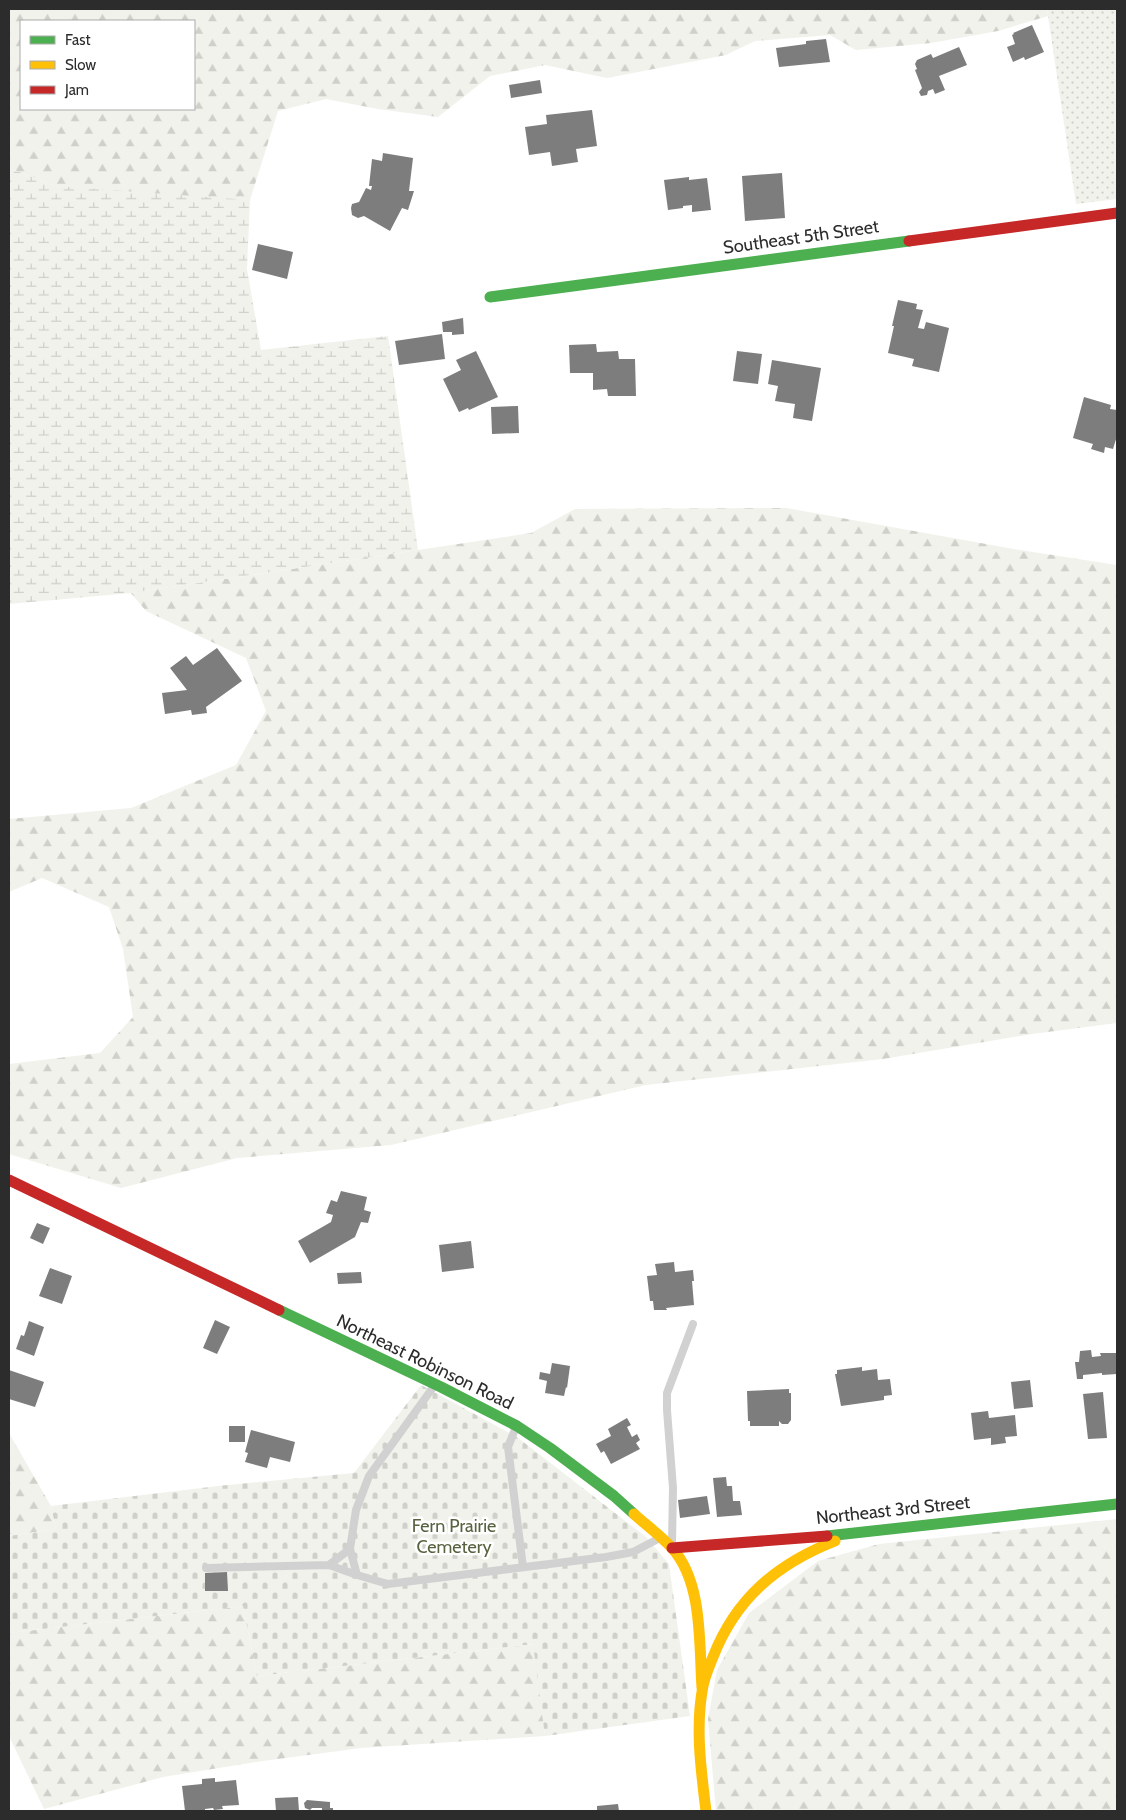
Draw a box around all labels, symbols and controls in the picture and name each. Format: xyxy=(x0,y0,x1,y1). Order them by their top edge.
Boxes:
legend xyxy=(20,20,195,110)
text: Fast xyxy=(65,31,90,49)
text: Slow xyxy=(65,56,96,74)
text: Jam xyxy=(64,81,89,99)
street label: Southeast 5th Street xyxy=(722,215,880,259)
street label: Northeast Robinson Road xyxy=(333,1310,517,1414)
street label: Northeast 3rd Street xyxy=(815,1491,971,1529)
park label: Fern Prairie Cemetery xyxy=(412,1515,496,1558)

